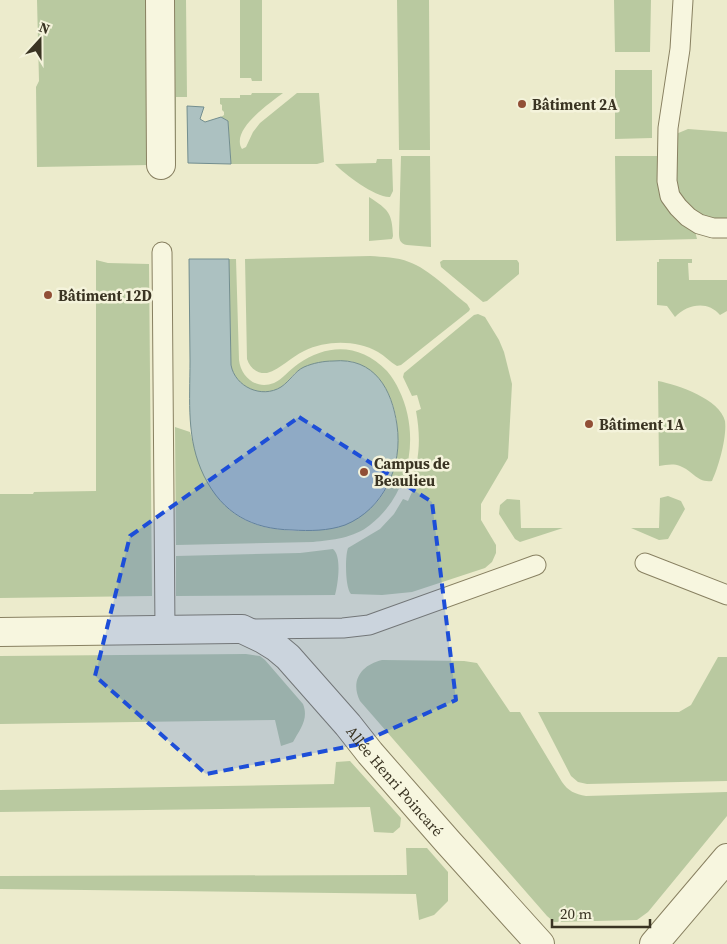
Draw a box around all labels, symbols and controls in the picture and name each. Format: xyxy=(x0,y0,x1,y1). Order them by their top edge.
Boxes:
north arrow xyxy=(15,15,65,65)
text: N xyxy=(36,17,53,39)
place label: Bâtiment 2A xyxy=(532,94,617,115)
marker: Bâtiment 2A xyxy=(516,98,528,110)
place label: Bâtiment 12D xyxy=(58,285,152,306)
marker: Bâtiment 12D xyxy=(42,289,54,301)
place label: Bâtiment 1A xyxy=(599,414,684,435)
marker: Bâtiment 1A xyxy=(583,418,595,430)
place label: Campus de Beaulieu xyxy=(374,453,450,491)
marker: Campus de Beaulieu xyxy=(358,466,370,478)
street label: Allée Henri Poincaré xyxy=(342,721,449,841)
scale bar xyxy=(552,896,650,928)
text: 20 m xyxy=(560,903,592,924)

